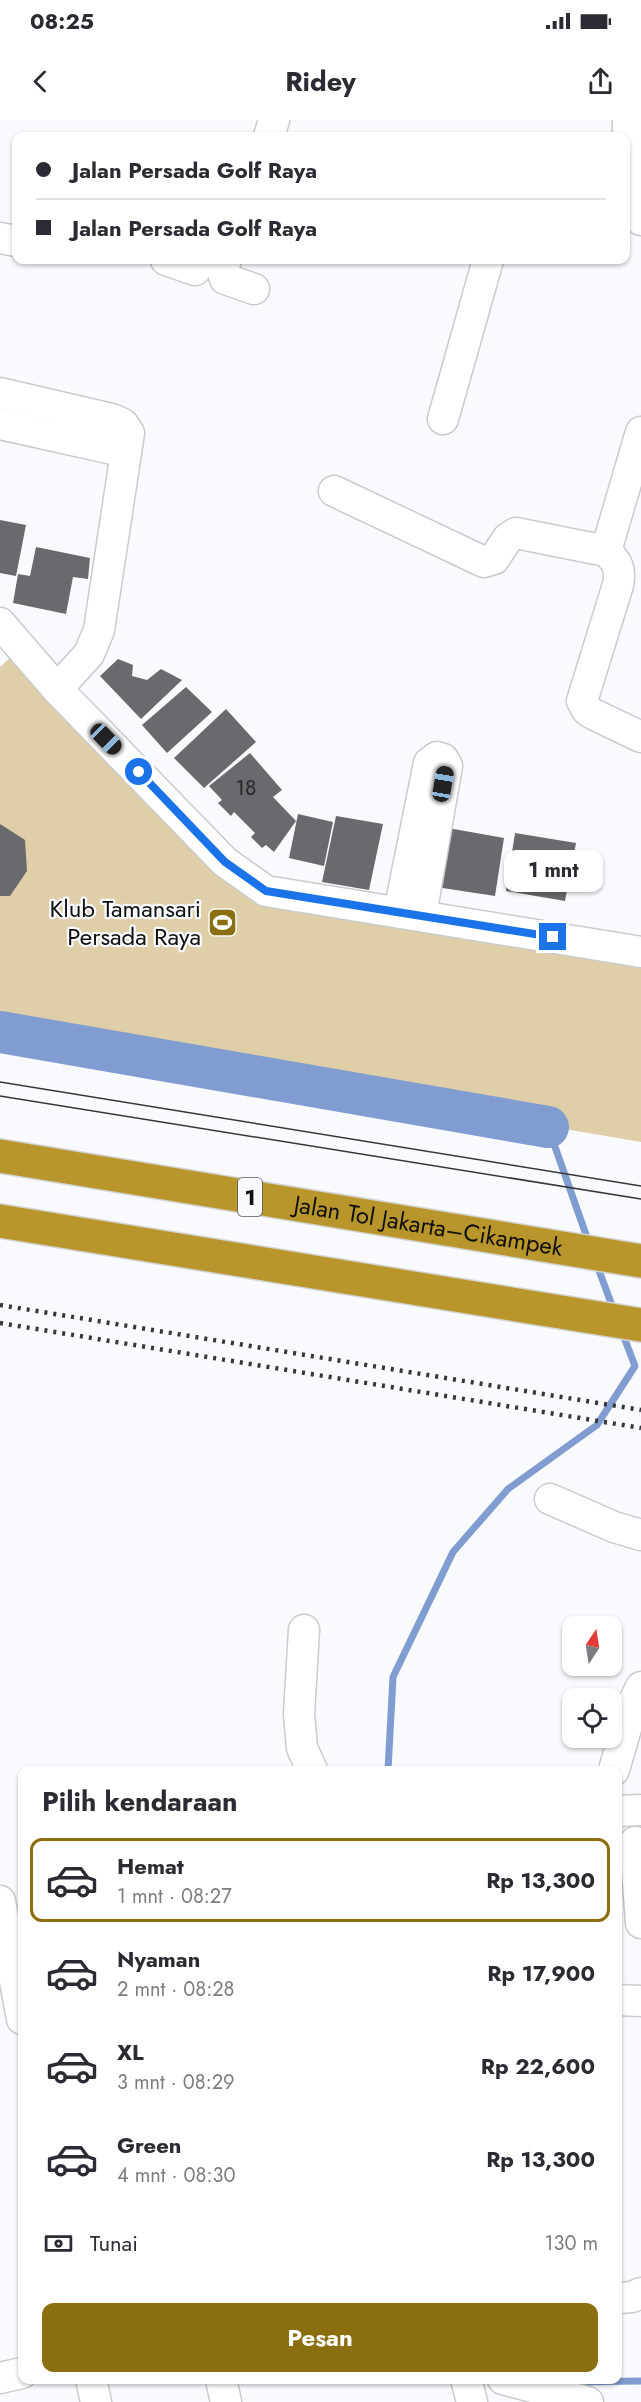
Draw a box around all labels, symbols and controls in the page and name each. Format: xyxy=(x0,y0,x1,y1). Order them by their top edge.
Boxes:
text: 08:25 xyxy=(30,5,94,37)
text: Ridey xyxy=(285,62,356,101)
icon: back xyxy=(24,65,57,98)
icon: share xyxy=(584,65,617,98)
text: Jalan Persada Golf Raya xyxy=(72,154,317,186)
text: Jalan Persada Golf Raya xyxy=(72,212,317,244)
car xyxy=(87,720,125,758)
route start xyxy=(125,758,152,785)
car xyxy=(431,765,455,803)
house number: 18 xyxy=(236,773,256,803)
callout: 1 mnt xyxy=(504,850,602,892)
text: 1 mnt xyxy=(528,856,579,885)
place label: Klub Tamansari Persada Raya xyxy=(50,891,201,954)
sports icon: Klub Tamansari Persada Raya xyxy=(206,907,238,939)
route end xyxy=(539,923,566,950)
road number: 1 xyxy=(238,1178,262,1216)
street label: Jalan Tol Jakarta–Cikampek xyxy=(289,1186,566,1265)
north arrow xyxy=(562,1616,622,1676)
map controls xyxy=(562,1616,622,1748)
button: locate xyxy=(562,1688,622,1748)
text: Pilih kendaraan xyxy=(42,1782,238,1821)
text: Hemat xyxy=(117,1850,184,1882)
icon: car xyxy=(45,1853,99,1907)
text: Rp 13,300 xyxy=(486,1864,595,1896)
text: 1 mnt · 08:27 xyxy=(117,1882,232,1911)
text: Nyaman xyxy=(117,1943,200,1975)
icon: car xyxy=(45,1946,99,2000)
text: Rp 17,900 xyxy=(487,1957,595,1989)
text: 2 mnt · 08:28 xyxy=(117,1975,235,2004)
text: XL xyxy=(117,2036,144,2068)
icon: car xyxy=(45,2039,99,2093)
text: Rp 22,600 xyxy=(481,2050,595,2082)
text: 3 mnt · 08:29 xyxy=(117,2068,235,2097)
text: Green xyxy=(117,2129,181,2161)
icon: car xyxy=(45,2132,99,2186)
text: Rp 13,300 xyxy=(486,2143,595,2175)
text: 4 mnt · 08:30 xyxy=(117,2161,235,2190)
icon: cash xyxy=(42,2227,75,2260)
text: Tunai xyxy=(90,2227,138,2259)
text: 130 m xyxy=(544,2229,598,2258)
button: Pesan xyxy=(42,2303,598,2372)

